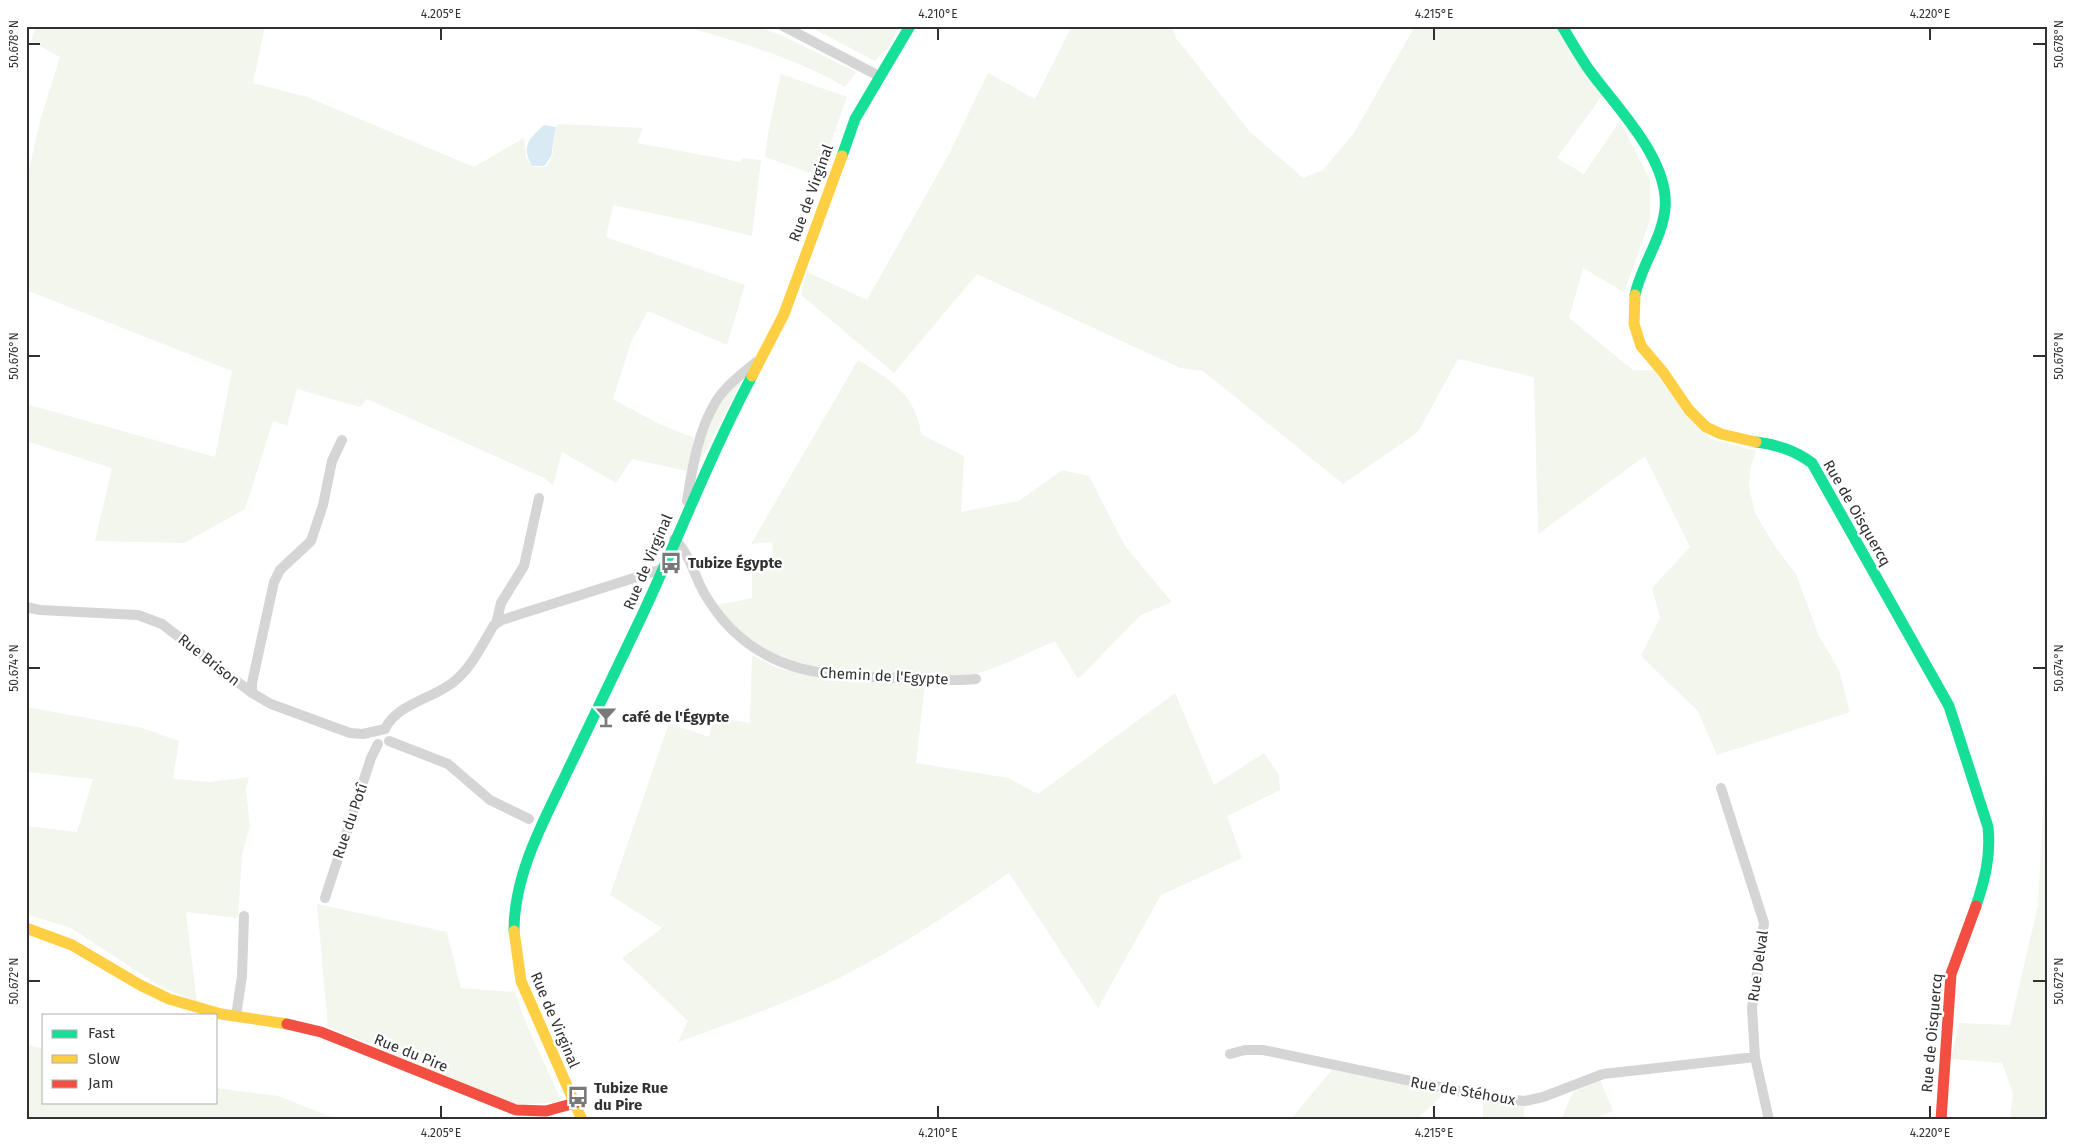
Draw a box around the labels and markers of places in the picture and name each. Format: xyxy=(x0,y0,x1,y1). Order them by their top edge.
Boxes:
bus stop icon: Tubize Égypte xyxy=(658,550,684,576)
place label: Tubize Égypte xyxy=(688,554,782,572)
bar icon: café de l'Égypte xyxy=(593,704,619,730)
place label: café de l'Égypte xyxy=(622,708,729,726)
place label: Tubize Rue du Pire xyxy=(594,1079,668,1114)
bus stop icon: Tubize Rue du Pire xyxy=(565,1084,591,1110)

